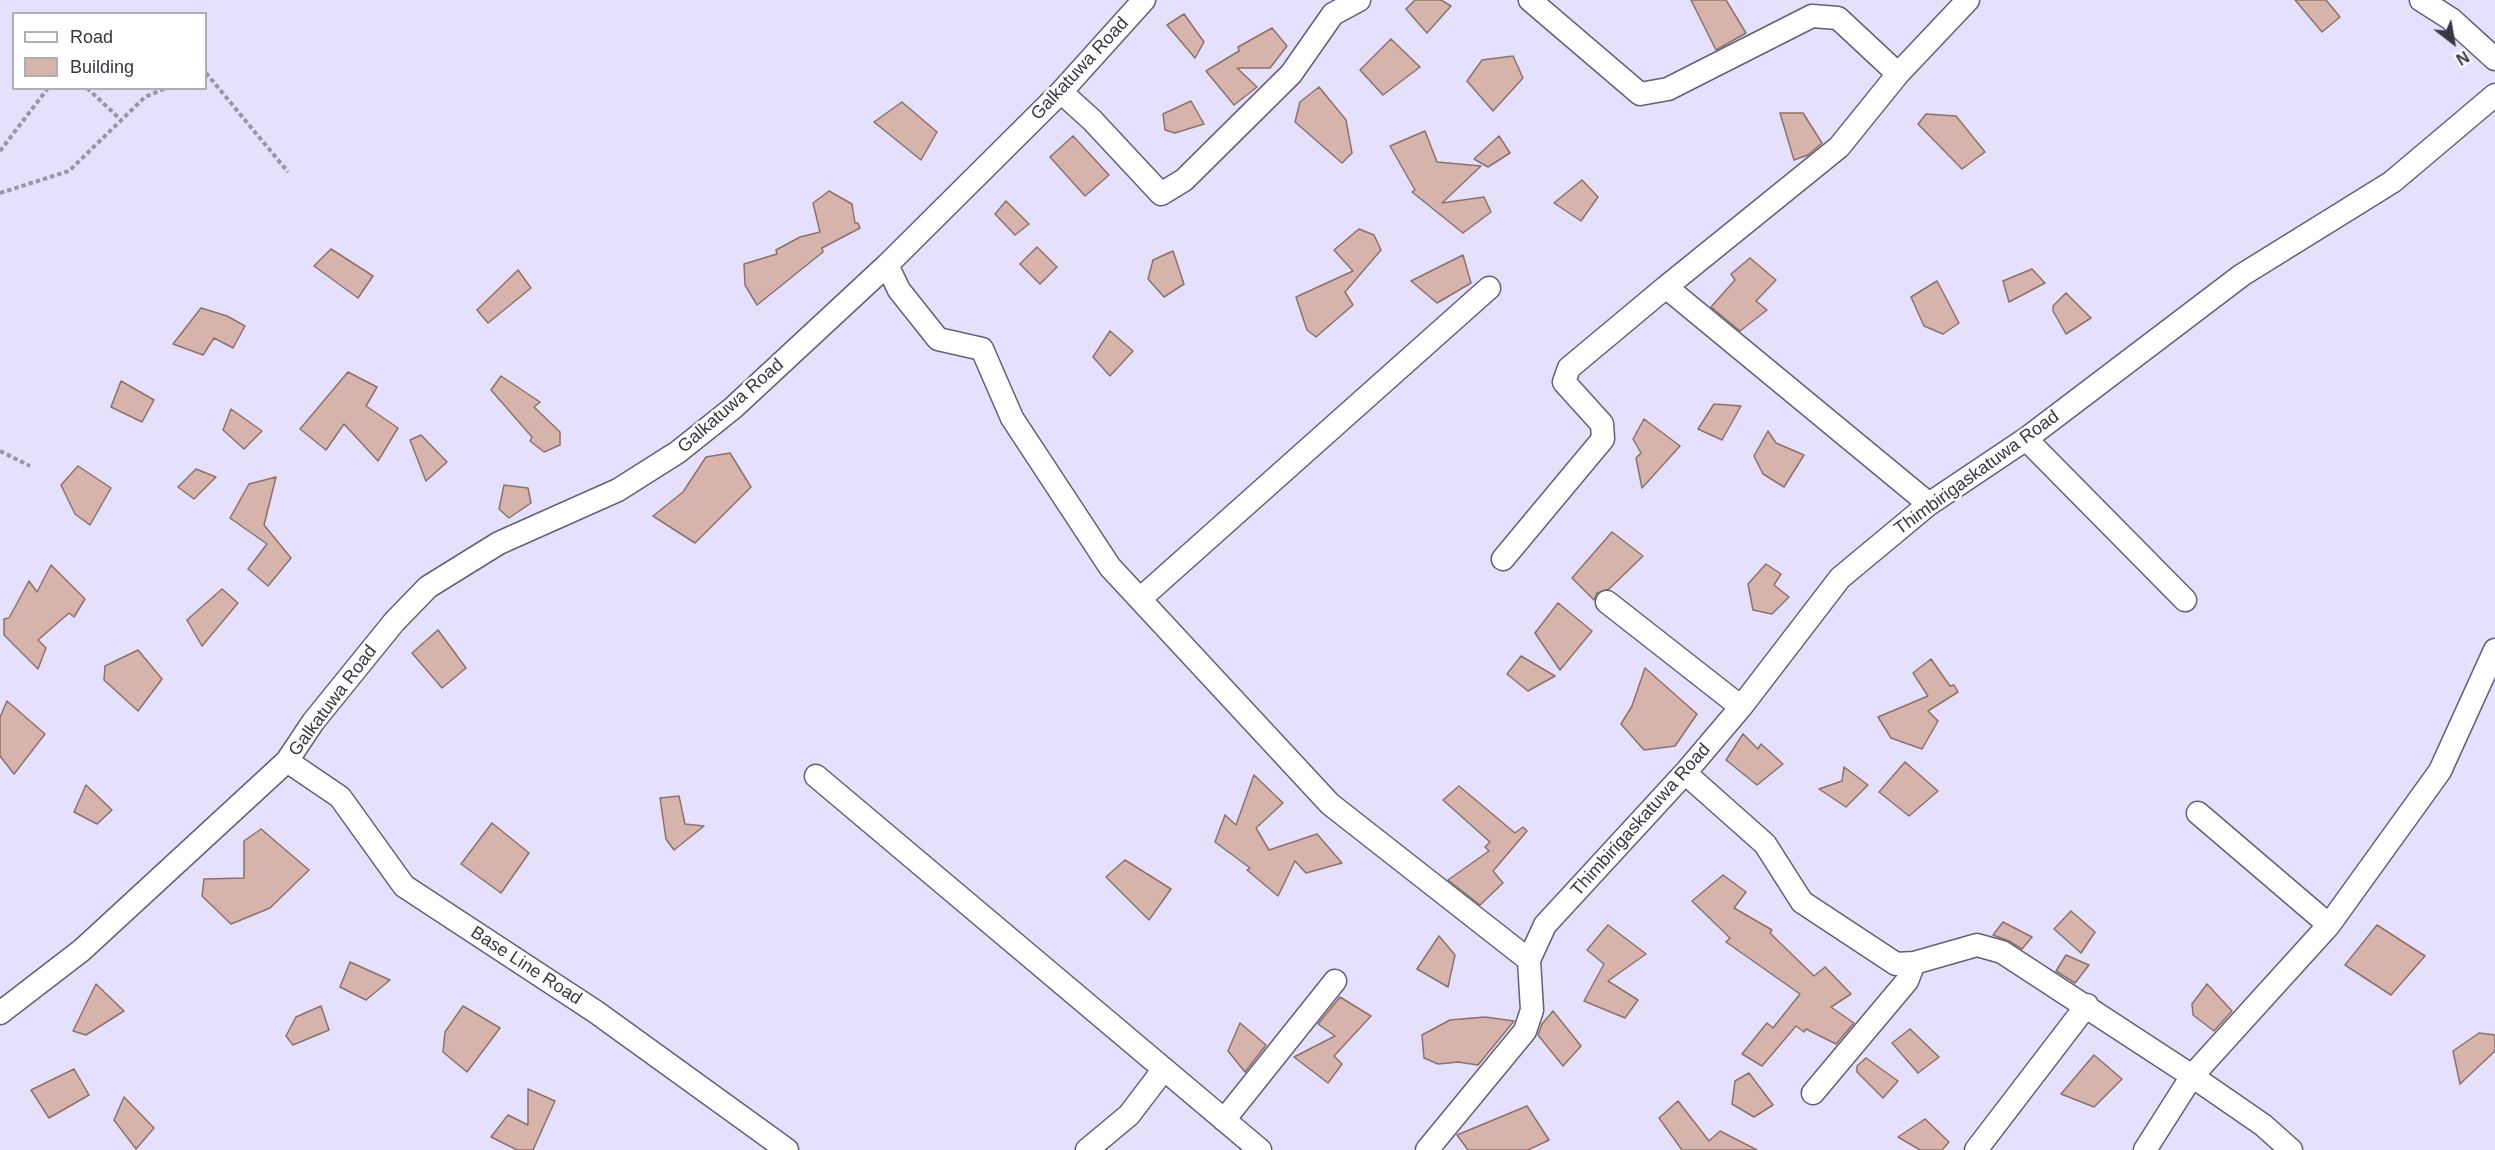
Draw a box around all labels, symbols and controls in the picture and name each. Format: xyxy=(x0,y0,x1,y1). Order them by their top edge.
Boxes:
legend xyxy=(12,12,207,90)
north arrow xyxy=(2423,12,2483,72)
street label: Galkatuwa Road xyxy=(1027,13,1133,125)
text: Road xyxy=(70,27,113,47)
text: N xyxy=(2453,48,2472,68)
text: Building xyxy=(70,57,134,77)
street label: Galkatuwa Road xyxy=(674,354,788,458)
street label: Thimbirigaskatuwa Road xyxy=(1891,406,2063,540)
street label: Galkatuwa Road xyxy=(284,641,382,761)
street label: Thimbirigaskatuwa Road xyxy=(1567,739,1715,901)
street label: Base Line Road xyxy=(466,922,586,1010)

